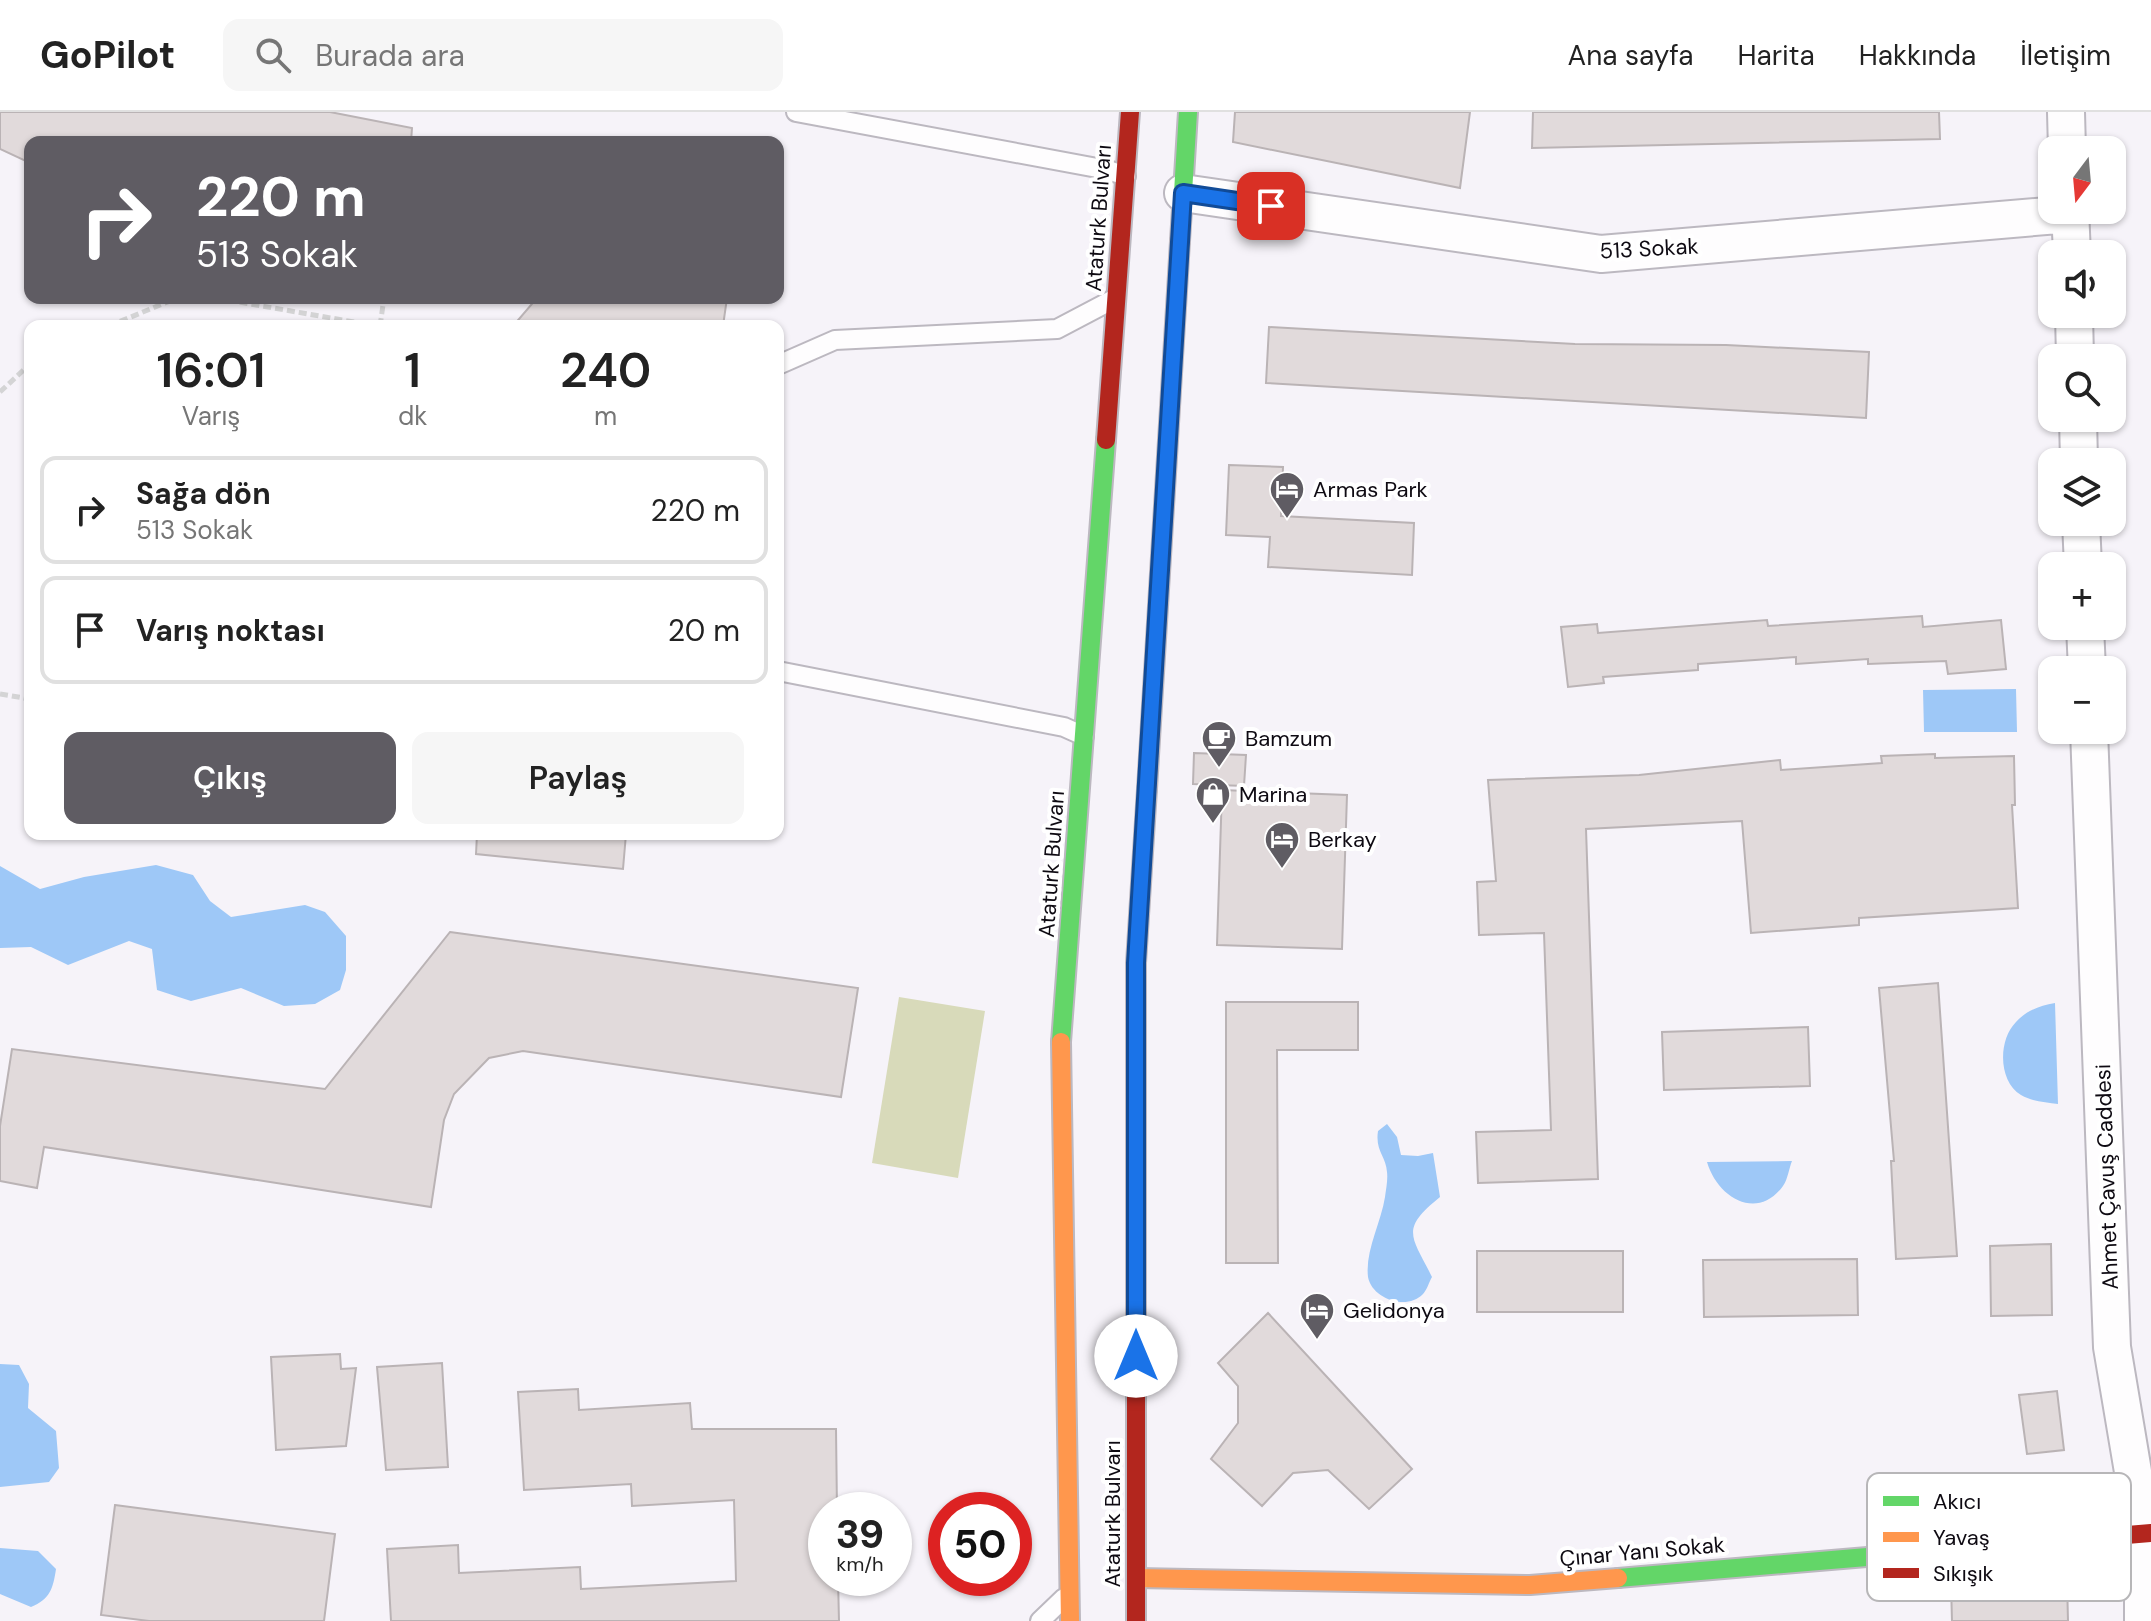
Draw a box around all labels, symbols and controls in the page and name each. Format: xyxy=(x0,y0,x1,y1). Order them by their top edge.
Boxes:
search box xyxy=(223,19,783,91)
text: GoPilot xyxy=(40,30,175,80)
icon: search xyxy=(251,33,295,77)
text: Burada ara xyxy=(315,36,465,75)
text: Ana sayfa xyxy=(1568,37,1694,74)
text: Harita xyxy=(1738,37,1815,74)
text: Hakkında xyxy=(1859,37,1976,74)
text: İletişim xyxy=(2020,37,2111,74)
north arrow xyxy=(2038,136,2126,224)
map controls xyxy=(2038,136,2126,744)
street label: Ataturk Bulvarı xyxy=(1079,144,1118,292)
text: 220 m xyxy=(196,160,366,233)
icon: right xyxy=(64,168,168,272)
pin xyxy=(1237,172,1305,240)
icon: arrive xyxy=(1249,184,1293,228)
text: 513 Sokak xyxy=(196,231,358,278)
street label: 513 Sokak xyxy=(1599,231,1699,266)
button: sound xyxy=(2038,240,2126,328)
text: 16:01 xyxy=(157,339,265,402)
text: 1 xyxy=(404,339,421,402)
text: 240 xyxy=(560,339,651,402)
button: search xyxy=(2038,344,2126,432)
text: Varış xyxy=(182,399,240,433)
text: dk xyxy=(398,399,427,433)
text: m xyxy=(594,399,617,433)
button: layers xyxy=(2038,448,2126,536)
hotel icon: Armas Park xyxy=(1268,470,1306,520)
text: Sağa dön xyxy=(136,474,271,513)
place label: Armas Park xyxy=(1313,475,1428,504)
icon: right xyxy=(68,488,112,532)
text: 220 m xyxy=(651,491,740,530)
text: 513 Sokak xyxy=(136,513,253,547)
button: + xyxy=(2038,552,2126,640)
icon: arrive xyxy=(68,608,112,652)
text: Varış noktası xyxy=(136,611,325,650)
text: 20 m xyxy=(668,611,740,650)
button: − xyxy=(2038,656,2126,744)
cafe icon: Bamzum xyxy=(1200,719,1238,769)
place label: Bamzum xyxy=(1245,724,1332,753)
button: Çıkış xyxy=(64,732,396,824)
button: Paylaş xyxy=(412,732,744,824)
shop icon: Marina xyxy=(1194,775,1232,825)
place label: Marina xyxy=(1239,780,1307,809)
street label: Ataturk Bulvarı xyxy=(1032,790,1071,938)
hotel icon: Berkay xyxy=(1263,820,1301,870)
place label: Berkay xyxy=(1308,825,1377,854)
street label: Ahmet Çavuş Caddesi xyxy=(2088,1064,2125,1290)
hotel icon: Gelidonya xyxy=(1298,1291,1336,1341)
place label: Gelidonya xyxy=(1343,1296,1445,1325)
position arrow xyxy=(1094,1314,1178,1398)
street label: Ataturk Bulvarı xyxy=(1098,1440,1127,1588)
legend xyxy=(1867,1473,2131,1601)
text: Akıcı xyxy=(1933,1487,1981,1516)
speed limit sign: 50 xyxy=(928,1492,1032,1596)
text: 39 xyxy=(836,1508,884,1560)
text: Yavaş xyxy=(1933,1523,1990,1552)
street label: Çınar Yanı Sokak xyxy=(1558,1530,1726,1573)
text: km/h xyxy=(836,1551,884,1577)
text: Sıkışık xyxy=(1933,1559,1994,1588)

